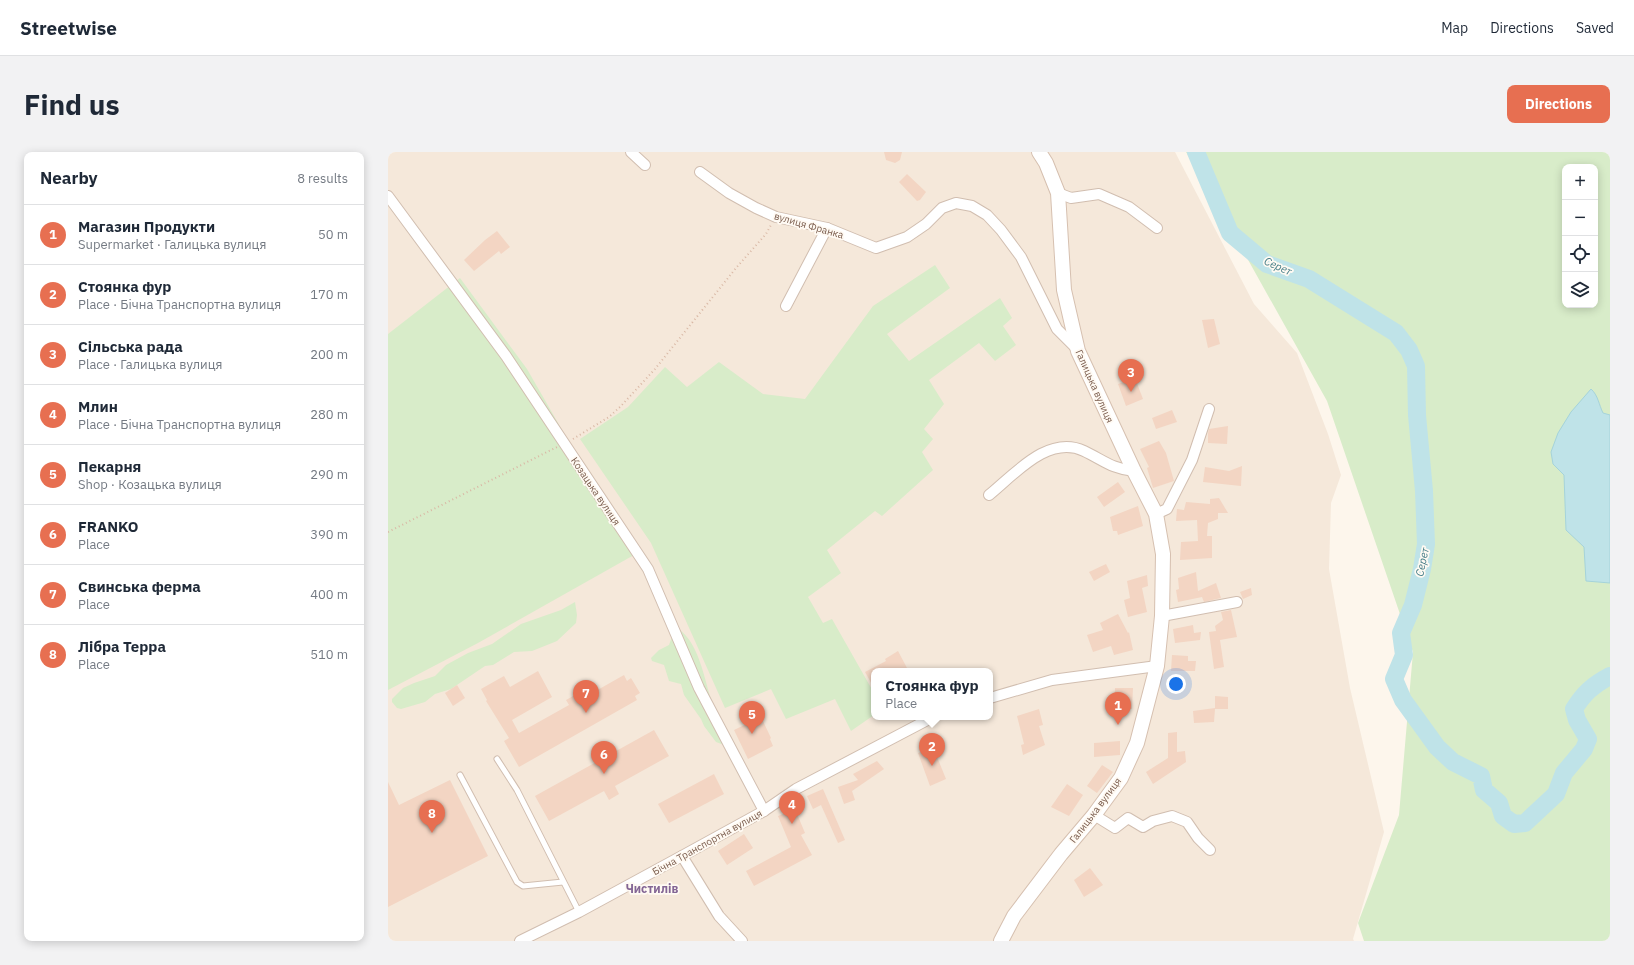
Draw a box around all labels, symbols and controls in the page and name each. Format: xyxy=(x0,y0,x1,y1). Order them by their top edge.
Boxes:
text: Streetwise xyxy=(20,16,117,40)
text: Map xyxy=(1441,19,1468,37)
text: Directions xyxy=(1490,19,1554,37)
text: Saved xyxy=(1576,19,1614,37)
button: Directions xyxy=(1507,85,1610,123)
text: Find us xyxy=(24,86,120,123)
map controls xyxy=(1562,164,1598,308)
button: + xyxy=(1562,164,1598,200)
text: Nearby xyxy=(40,167,98,189)
text: 8 results xyxy=(297,170,348,187)
button: − xyxy=(1562,200,1598,236)
street label: вулиця Франка xyxy=(773,209,846,242)
text: Магазин Продукти xyxy=(78,217,215,236)
text: 1 xyxy=(49,226,57,243)
text: 50 m xyxy=(318,226,348,243)
text: Supermarket · Галицька вулиця xyxy=(78,236,266,253)
button: locate xyxy=(1562,236,1598,272)
water label: Серет xyxy=(1262,254,1295,279)
button: layers xyxy=(1562,272,1598,308)
text: Стоянка фур xyxy=(78,277,171,296)
text: 2 xyxy=(49,286,57,303)
text: 170 m xyxy=(310,286,348,303)
text: Place · Бічна Транспортна вулиця xyxy=(78,296,281,313)
text: Сільська рада xyxy=(78,337,183,356)
text: 3 xyxy=(49,346,57,363)
text: 200 m xyxy=(310,346,348,363)
street label: Галицька вулиця xyxy=(1073,348,1116,425)
text: Place · Галицька вулиця xyxy=(78,356,223,373)
pin: 3 xyxy=(1118,359,1144,392)
text: Млин xyxy=(78,397,118,416)
text: 4 xyxy=(49,406,57,423)
text: 280 m xyxy=(310,406,348,423)
text: Place · Бічна Транспортна вулиця xyxy=(78,416,281,433)
street label: Козацька вулиця xyxy=(568,455,623,528)
text: Пекарня xyxy=(78,457,141,476)
text: 5 xyxy=(49,466,57,483)
text: 290 m xyxy=(310,466,348,483)
text: Shop · Козацька вулиця xyxy=(78,476,222,493)
text: FRANKO xyxy=(78,517,139,536)
text: 6 xyxy=(49,526,57,543)
text: 390 m xyxy=(310,526,348,543)
text: Place xyxy=(78,536,110,553)
water label: Серет xyxy=(1412,545,1432,578)
text: Свинська ферма xyxy=(78,577,201,596)
text: 7 xyxy=(49,586,57,603)
text: 400 m xyxy=(310,586,348,603)
text: Place xyxy=(78,596,110,613)
text: Лібра Терра xyxy=(78,637,166,656)
text: 8 xyxy=(49,646,57,663)
text: 510 m xyxy=(310,646,348,663)
text: Place xyxy=(78,656,110,673)
popup xyxy=(871,668,993,720)
your location xyxy=(1166,674,1186,694)
text: Стоянка фур xyxy=(885,676,979,695)
pin: 7 xyxy=(573,680,599,713)
pin: 1 xyxy=(1105,692,1131,725)
text: Place xyxy=(885,695,917,712)
pin: 5 xyxy=(739,701,765,734)
pin: 2 xyxy=(919,733,945,766)
pin: 6 xyxy=(591,741,617,774)
street label: Галицька вулиця xyxy=(1067,775,1124,846)
pin: 4 xyxy=(779,791,805,824)
pin: 8 xyxy=(419,800,445,833)
street label: Бічна Транспортна вулиця xyxy=(650,807,764,878)
district label: Чистилів xyxy=(626,881,678,896)

